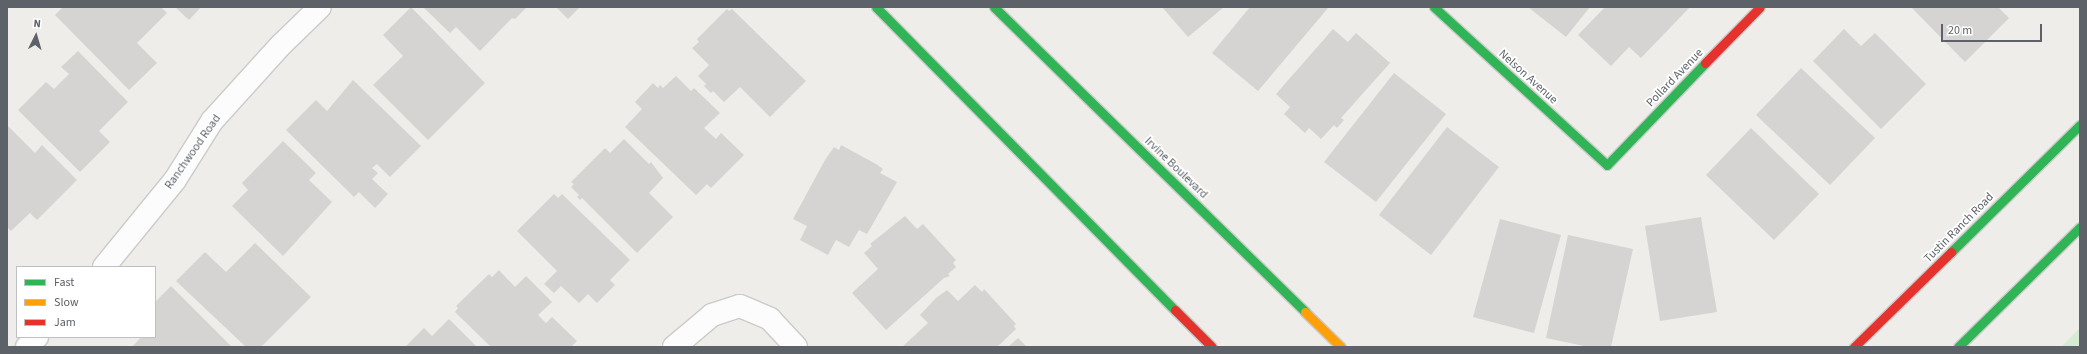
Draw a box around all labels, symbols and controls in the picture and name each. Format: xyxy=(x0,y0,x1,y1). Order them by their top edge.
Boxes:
north arrow xyxy=(16,16,56,56)
text: N xyxy=(33,16,41,31)
scale bar xyxy=(1943,16,2044,42)
text: 20 m xyxy=(1948,22,1972,39)
street label: Pollard Avenue xyxy=(1644,46,1706,110)
street label: Nelson Avenue xyxy=(1496,47,1560,107)
street label: Ranchwood Road xyxy=(162,112,224,192)
street label: Irvine Boulevard xyxy=(1141,134,1211,202)
street label: Tustin Ranch Road xyxy=(1921,190,1997,266)
legend xyxy=(16,266,156,338)
text: Fast xyxy=(54,274,74,291)
text: Slow xyxy=(54,294,79,311)
text: Jam xyxy=(54,314,76,331)

